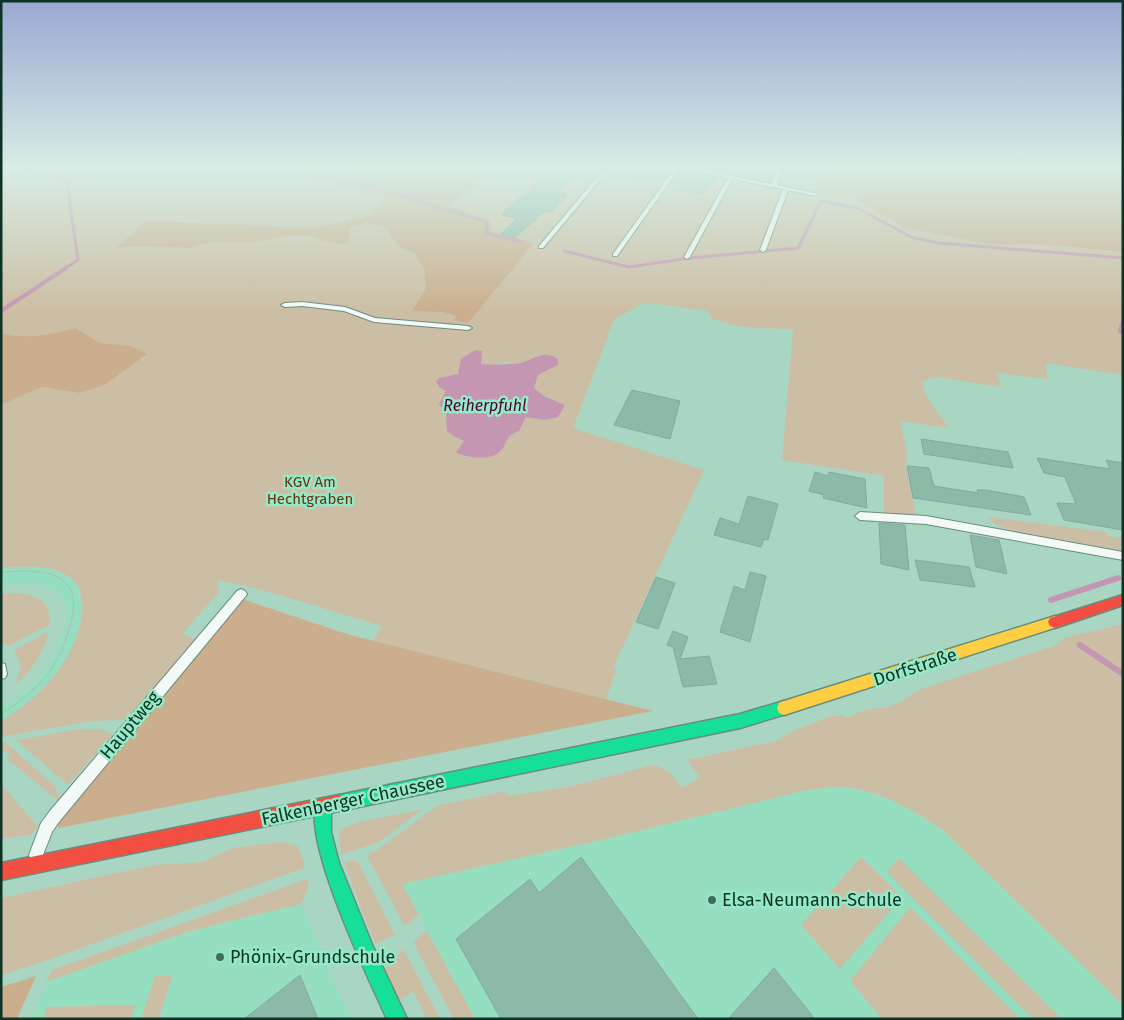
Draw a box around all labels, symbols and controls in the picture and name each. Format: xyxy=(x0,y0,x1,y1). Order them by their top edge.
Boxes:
water label: Reiherpfuhl xyxy=(443,396,527,415)
park label: KGV Am Hechtgraben xyxy=(267,473,353,508)
street label: Dorfstraße xyxy=(870,643,960,691)
street label: Hauptweg xyxy=(95,686,165,763)
street label: Falkenberger Chaussee xyxy=(259,770,447,830)
place label: Elsa-Neumann-Schule xyxy=(722,889,902,911)
marker: Elsa-Neumann-Schule xyxy=(706,894,718,906)
place label: Phönix-Grundschule xyxy=(230,946,395,968)
marker: Phönix-Grundschule xyxy=(214,951,226,963)

